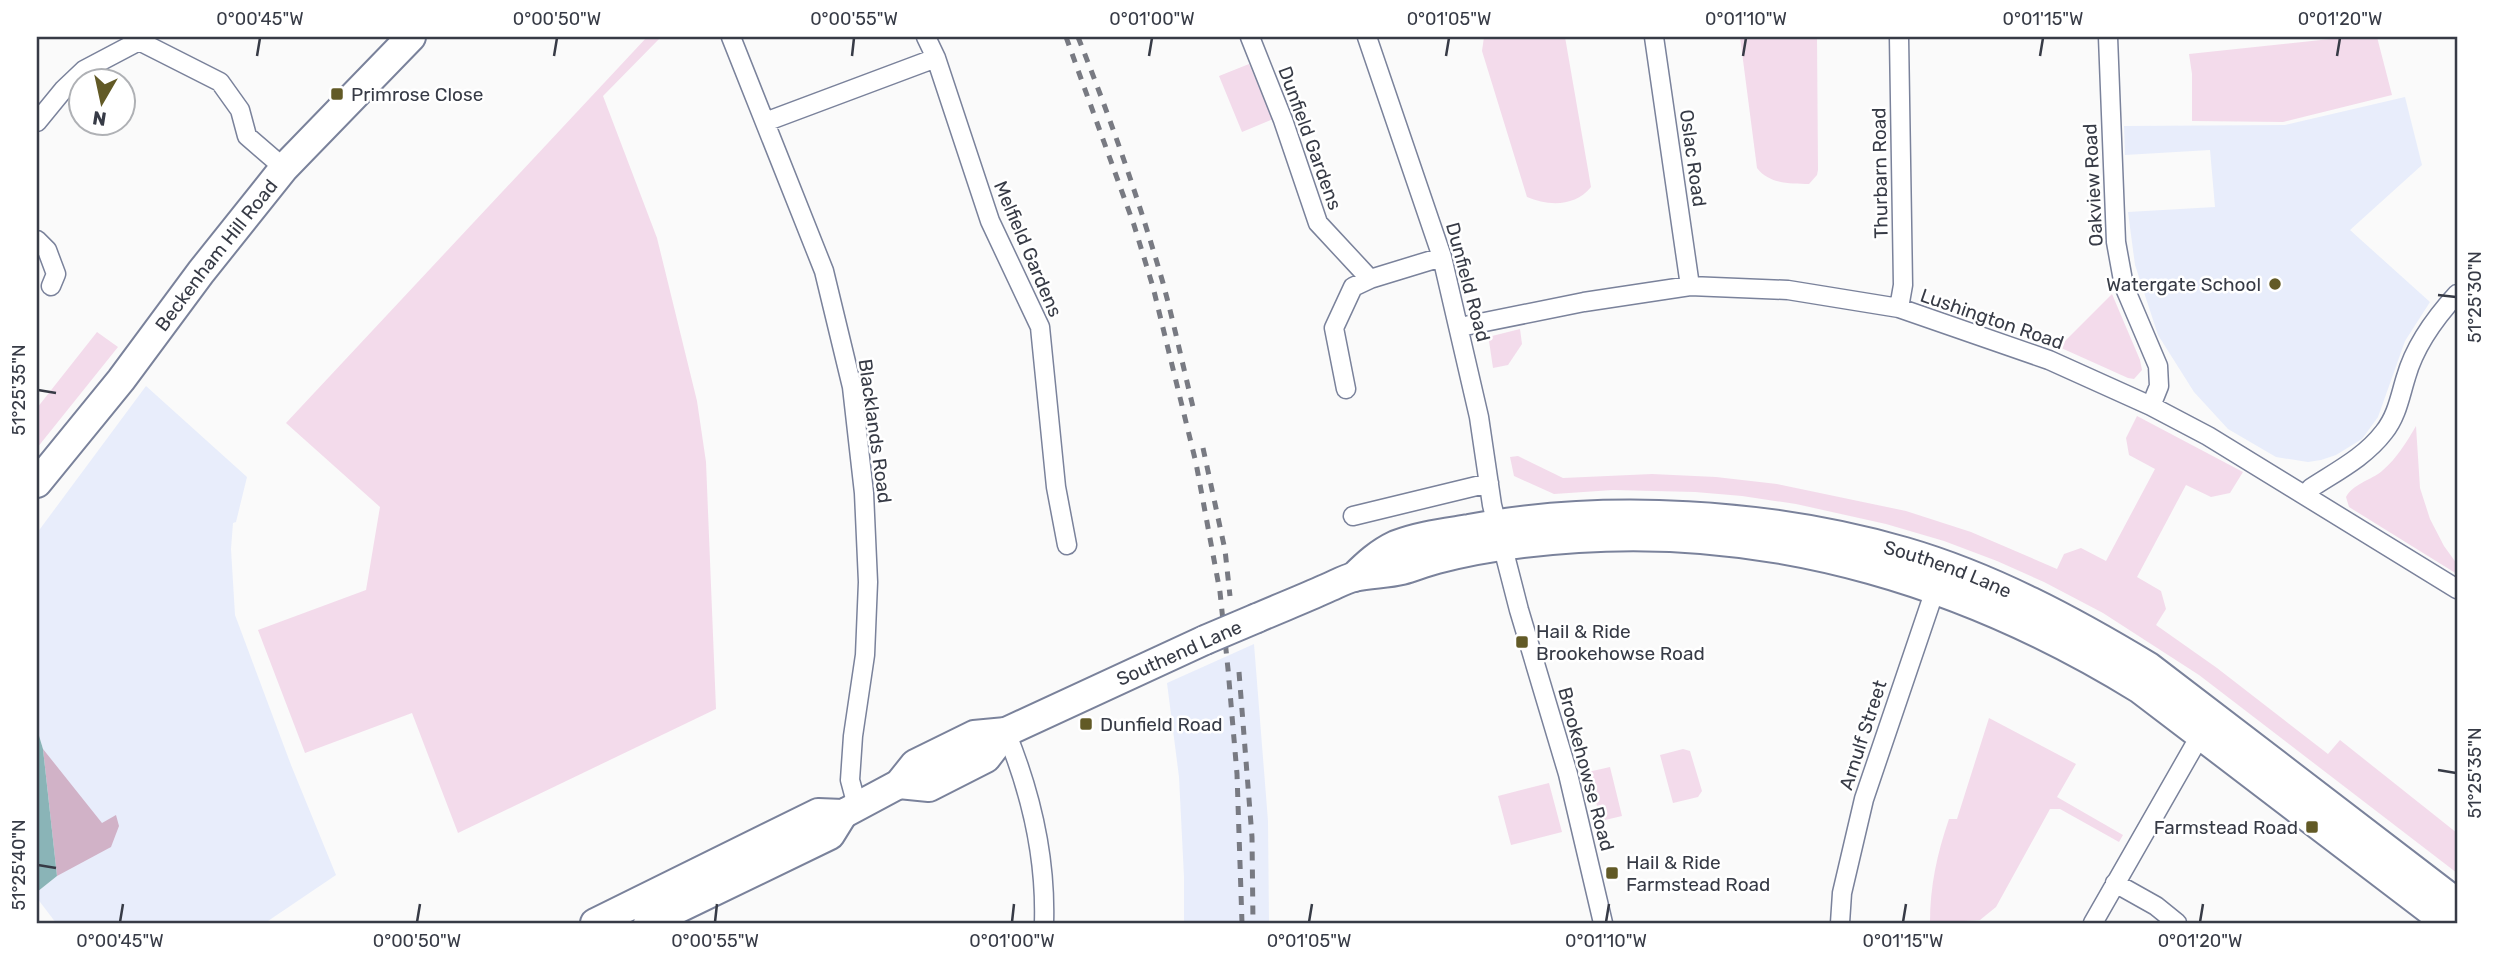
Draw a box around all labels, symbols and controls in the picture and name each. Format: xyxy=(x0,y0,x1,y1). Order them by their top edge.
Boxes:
text: 0°00'45"W xyxy=(216,8,304,30)
text: 0°00'50"W xyxy=(513,8,601,30)
text: 0°00'55"W xyxy=(810,8,898,30)
text: 0°01'00"W xyxy=(1109,8,1195,30)
text: 0°01'05"W xyxy=(1407,8,1491,30)
text: 0°01'10"W xyxy=(1705,8,1787,30)
text: 0°01'15"W xyxy=(2002,8,2084,30)
text: 0°01'20"W xyxy=(2298,8,2382,30)
street label: Dunfield Gardens xyxy=(1273,63,1347,213)
north arrow xyxy=(66,66,136,136)
place label: Primrose Close xyxy=(351,83,483,106)
marker: Primrose Close xyxy=(329,86,345,102)
text: N xyxy=(91,106,108,131)
street label: Thurbarn Road xyxy=(1867,107,1893,239)
street label: Oslac Road xyxy=(1675,108,1711,208)
street label: Oakview Road xyxy=(2078,123,2108,247)
street label: Beckenham Hill Road xyxy=(150,174,282,335)
street label: Melfield Gardens xyxy=(989,177,1067,321)
street label: Dunfield Road xyxy=(1441,220,1495,344)
text: 51°25'30"N xyxy=(2464,251,2486,343)
place label: Watergate School xyxy=(2106,273,2261,296)
marker: Watergate School xyxy=(2267,276,2283,292)
street label: Lushington Road xyxy=(1917,284,2067,354)
text: 51°25'35"N xyxy=(8,344,30,436)
street label: Blacklands Road xyxy=(853,357,897,505)
street label: Southend Lane xyxy=(1881,535,2015,603)
street label: Southend Lane xyxy=(1113,615,1245,691)
place label: Hail & Ride Brookehowse Road xyxy=(1536,620,1705,665)
marker: Hail & Ride Brookehowse Road xyxy=(1514,634,1530,650)
street label: Arnulf Street xyxy=(1834,677,1892,793)
street label: Brookehowse Road xyxy=(1553,685,1619,853)
place label: Dunfield Road xyxy=(1100,713,1223,736)
marker: Dunfield Road xyxy=(1078,716,1094,732)
text: 51°25'35"N xyxy=(2464,727,2486,819)
place label: Farmstead Road xyxy=(2154,816,2298,839)
text: 51°25'40"N xyxy=(8,819,30,911)
marker: Farmstead Road xyxy=(2304,819,2320,835)
place label: Hail & Ride Farmstead Road xyxy=(1626,851,1770,896)
marker: Hail & Ride Farmstead Road xyxy=(1604,865,1620,881)
text: 0°00'45"W xyxy=(76,930,164,952)
text: 0°00'50"W xyxy=(373,930,461,952)
text: 0°00'55"W xyxy=(671,930,759,952)
text: 0°01'00"W xyxy=(969,930,1055,952)
text: 0°01'05"W xyxy=(1267,930,1351,952)
text: 0°01'10"W xyxy=(1565,930,1647,952)
text: 0°01'15"W xyxy=(1862,930,1944,952)
text: 0°01'20"W xyxy=(2158,930,2242,952)

